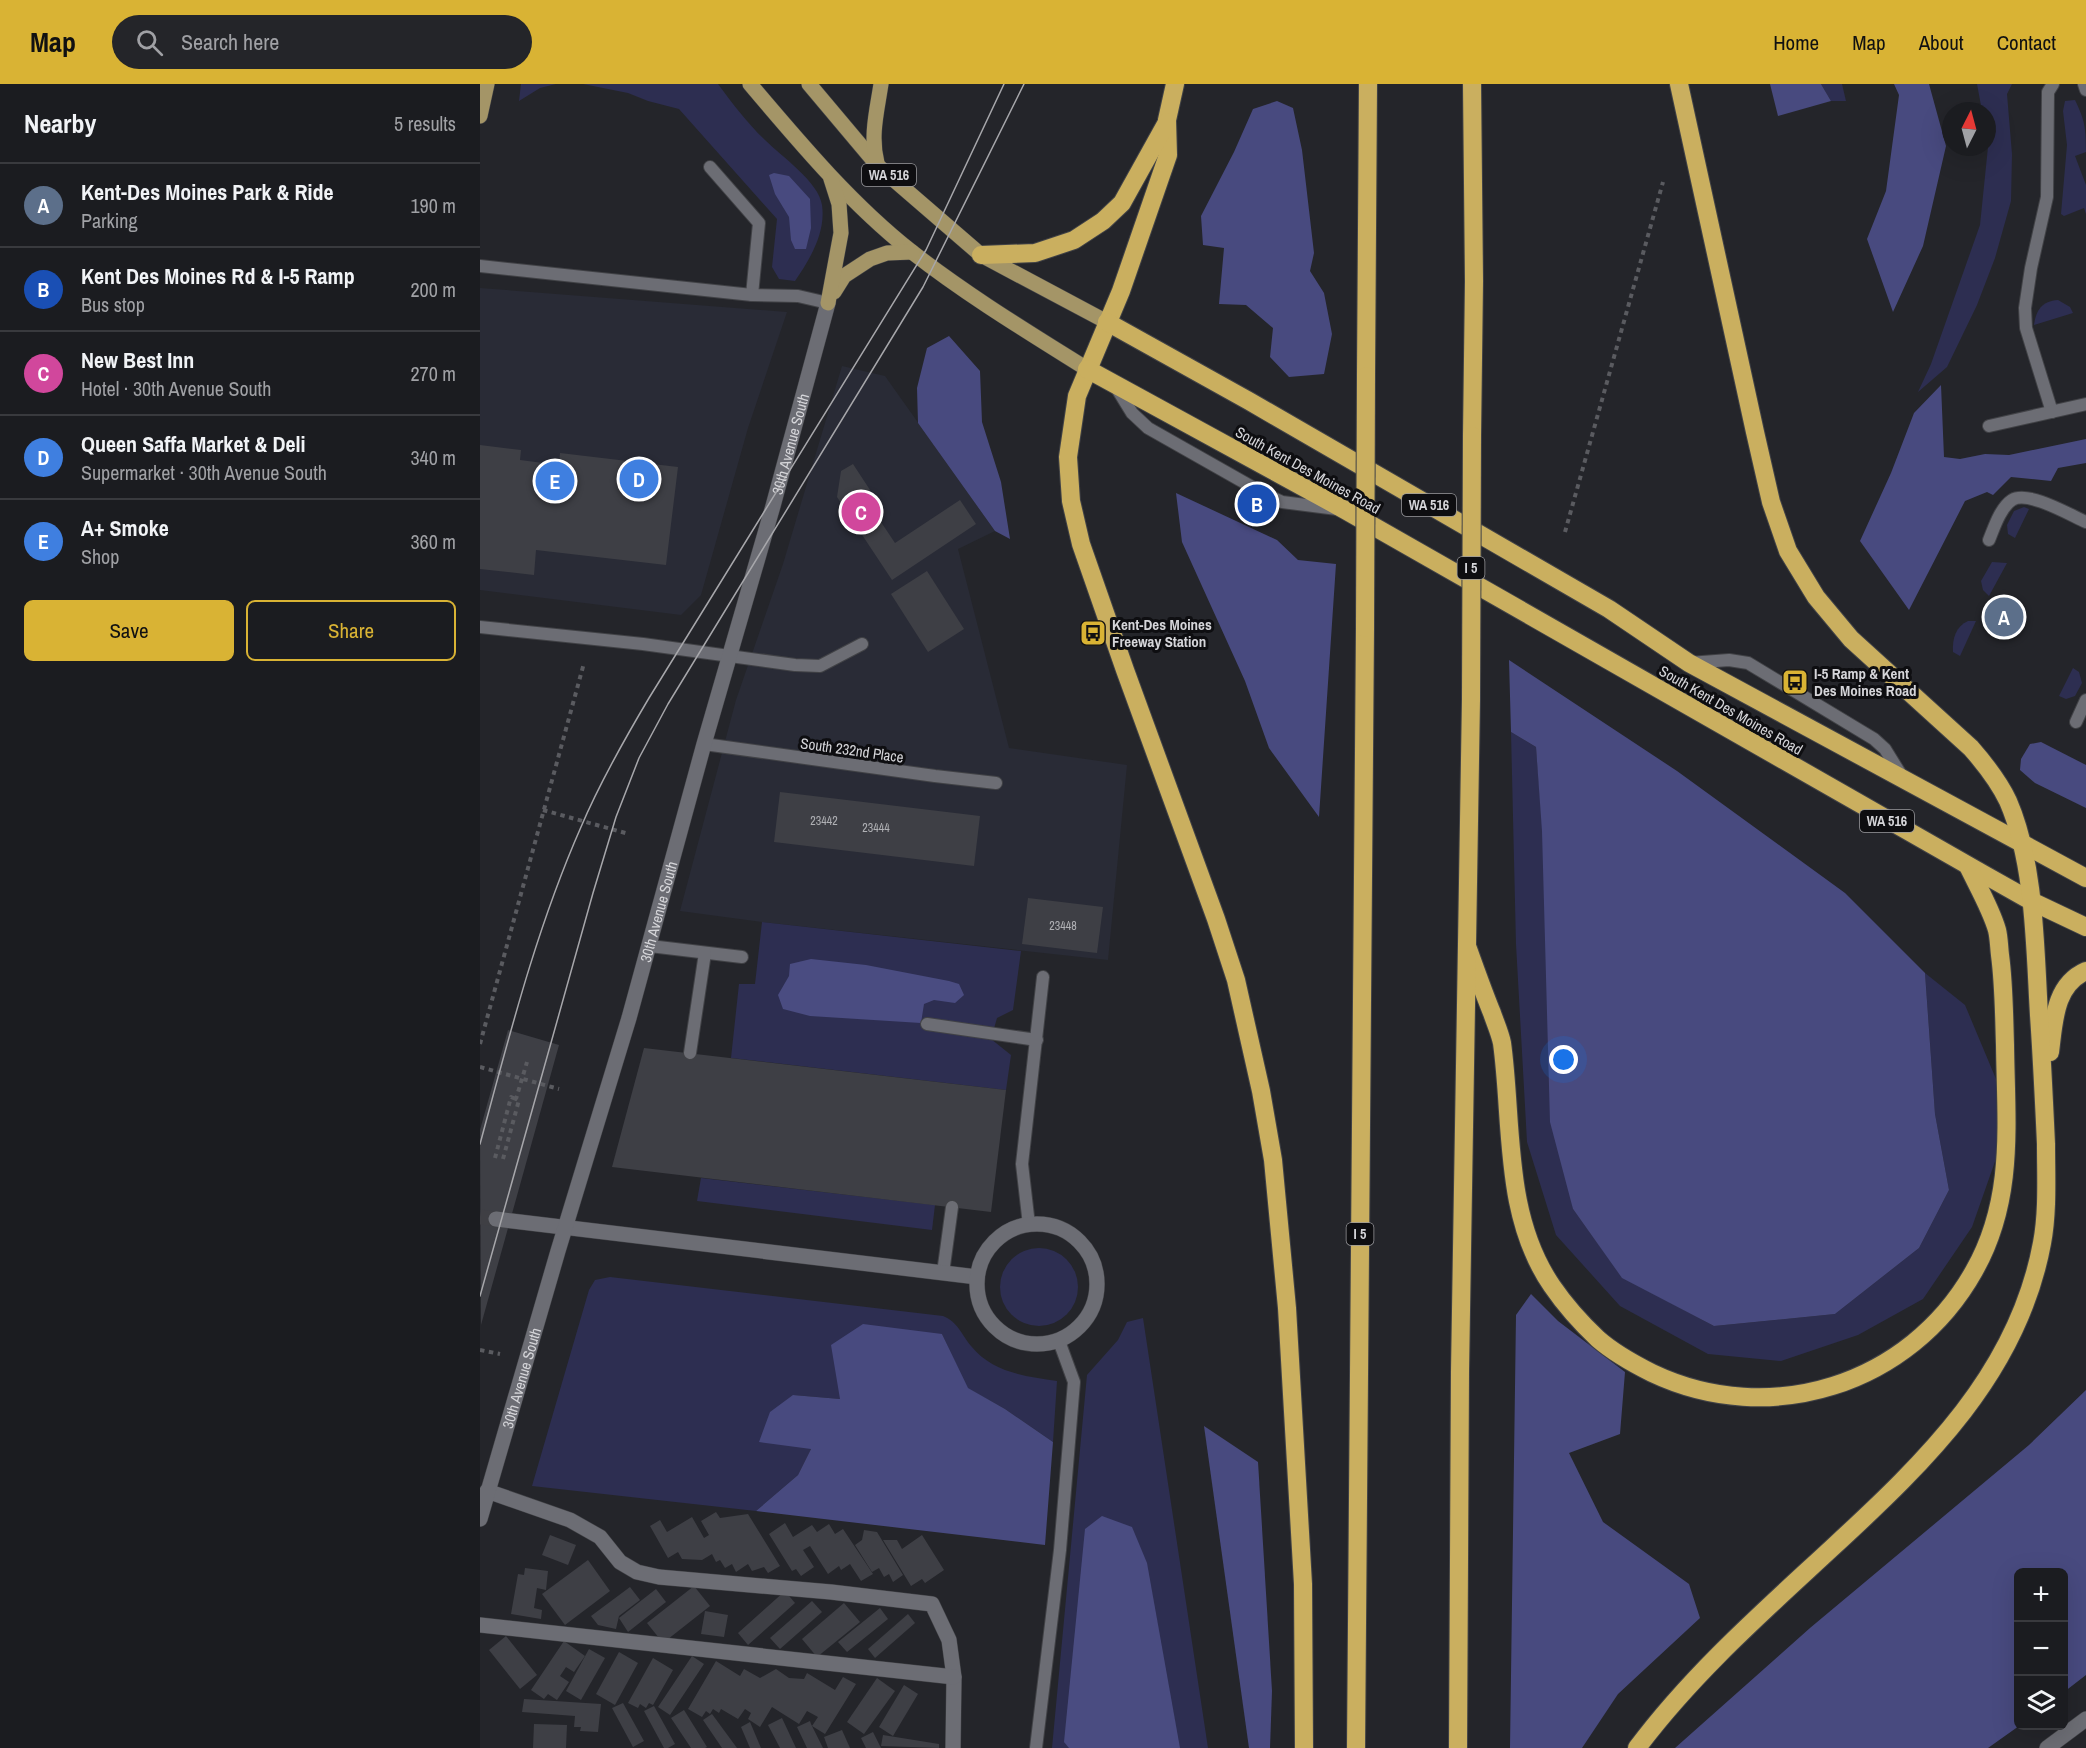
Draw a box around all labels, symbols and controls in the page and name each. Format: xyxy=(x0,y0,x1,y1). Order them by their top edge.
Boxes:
search box xyxy=(112,15,532,69)
text: Map xyxy=(30,23,76,61)
icon: search xyxy=(133,26,166,59)
text: Search here xyxy=(181,27,279,57)
text: Home xyxy=(1773,28,1819,57)
text: Map xyxy=(1852,28,1886,57)
text: About xyxy=(1919,28,1964,57)
text: Contact xyxy=(1997,28,2056,57)
north arrow xyxy=(1942,102,1996,156)
text: Nearby xyxy=(24,106,96,141)
text: 5 results xyxy=(394,110,456,137)
road number: WA 516 xyxy=(862,164,916,186)
text: Kent-Des Moines Park & Ride xyxy=(81,177,334,207)
text: A xyxy=(38,192,49,219)
text: 190 m xyxy=(410,192,456,219)
text: Parking xyxy=(81,207,138,234)
text: Kent Des Moines Rd & I-5 Ramp xyxy=(81,261,355,291)
text: B xyxy=(38,276,49,303)
text: 200 m xyxy=(410,276,456,303)
text: Bus stop xyxy=(81,291,145,318)
text: New Best Inn xyxy=(81,345,194,375)
text: C xyxy=(38,360,49,387)
text: 270 m xyxy=(410,360,456,387)
text: Hotel · 30th Avenue South xyxy=(81,375,271,402)
street label: 30th Avenue South xyxy=(766,391,814,497)
street label: South Kent Des Moines Road xyxy=(1232,421,1384,519)
text: Queen Saffa Market & Deli xyxy=(81,429,306,459)
text: D xyxy=(38,444,49,471)
text: 340 m xyxy=(410,444,456,471)
pin: D xyxy=(620,456,658,502)
pin: E xyxy=(536,458,574,504)
text: Supermarket · 30th Avenue South xyxy=(81,459,327,486)
pin: B xyxy=(1238,482,1276,526)
pin: C xyxy=(842,490,880,534)
road number: WA 516 xyxy=(1402,494,1456,516)
text: A+ Smoke xyxy=(81,513,169,543)
text: E xyxy=(38,528,49,555)
text: 360 m xyxy=(410,528,456,555)
text: Shop xyxy=(81,543,119,570)
road number: I 5 xyxy=(1458,557,1484,579)
pin: A xyxy=(1984,594,2024,640)
button: Save xyxy=(24,600,234,661)
button: Share xyxy=(246,600,456,661)
place label: Kent-Des Moines Freeway Station xyxy=(1112,614,1212,652)
bus stop icon: Kent-Des Moines Freeway Station xyxy=(1078,618,1108,648)
street label: South Kent Des Moines Road xyxy=(1655,660,1807,760)
place label: I-5 Ramp & Kent Des Moines Road xyxy=(1814,663,1917,701)
bus stop icon: I-5 Ramp & Kent Des Moines Road xyxy=(1780,667,1810,697)
street label: South 232nd Place xyxy=(799,732,905,768)
road number: WA 516 xyxy=(1860,810,1914,832)
house number: 23442 xyxy=(810,813,838,829)
house number: 23444 xyxy=(862,820,890,836)
street label: 30th Avenue South xyxy=(634,859,682,964)
house number: 23448 xyxy=(1049,918,1077,934)
your location xyxy=(1549,1045,1578,1074)
road number: I 5 xyxy=(1346,1223,1374,1245)
street label: 30th Avenue South xyxy=(496,1325,546,1431)
map controls xyxy=(2014,1568,2068,1730)
button: + xyxy=(2014,1568,2068,1622)
button: − xyxy=(2014,1622,2068,1676)
button: layers xyxy=(2014,1676,2068,1730)

